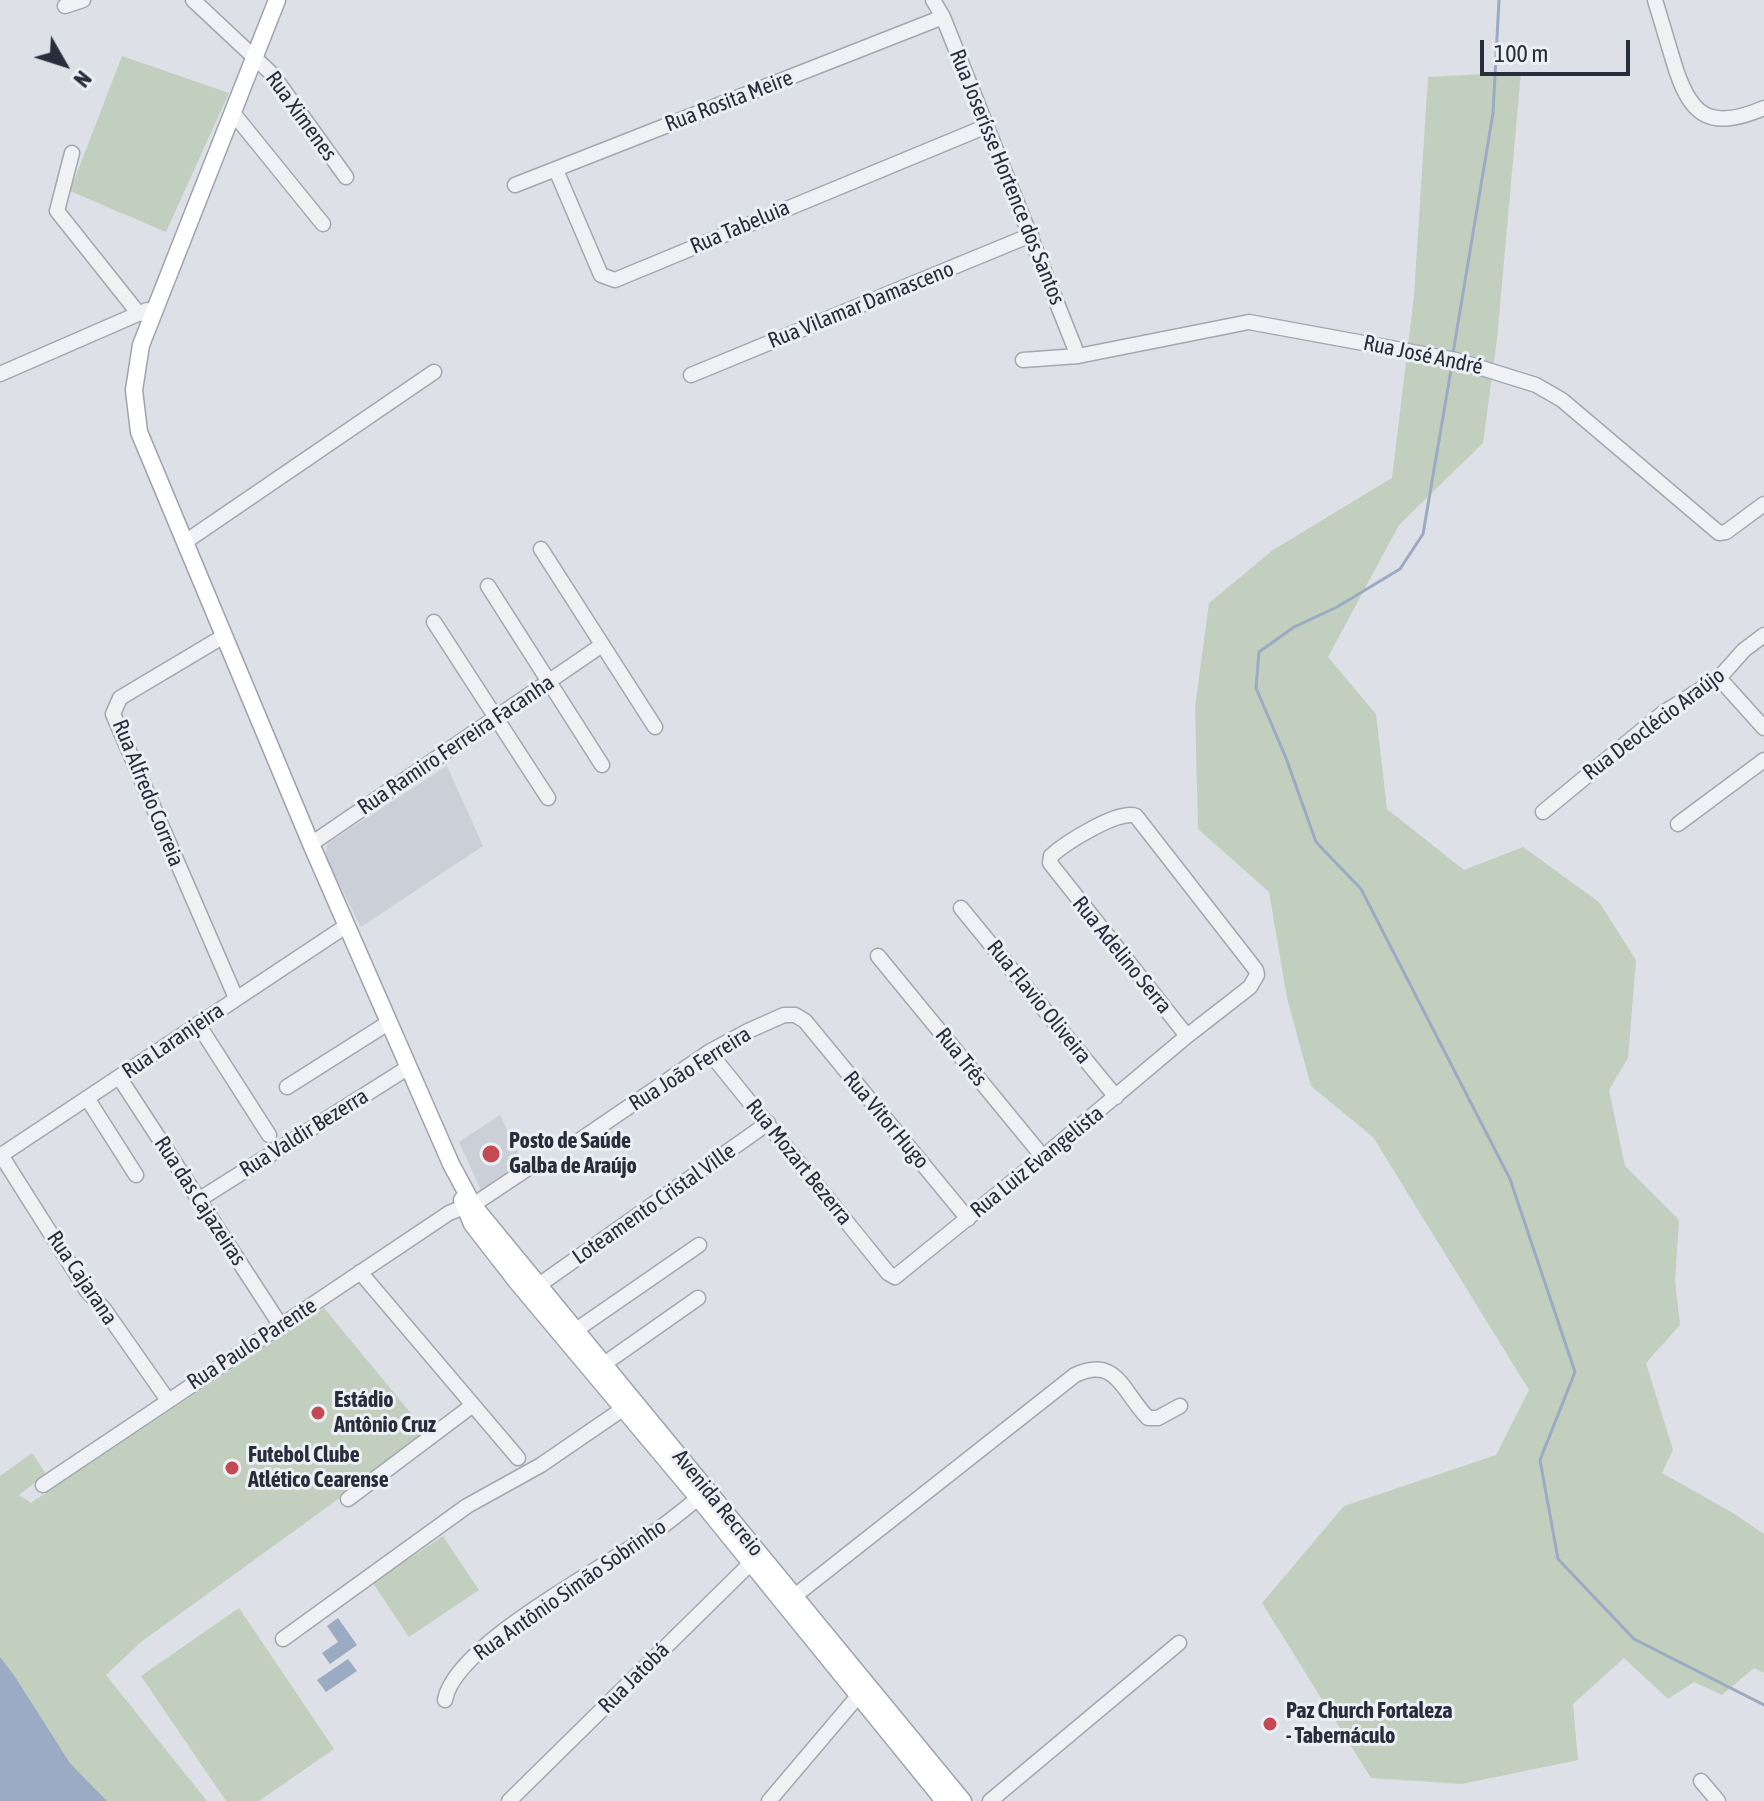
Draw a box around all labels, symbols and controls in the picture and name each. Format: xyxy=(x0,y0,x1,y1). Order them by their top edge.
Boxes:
north arrow xyxy=(24,24,104,104)
scale bar xyxy=(1484,24,1634,74)
text: 100 m xyxy=(1494,40,1548,67)
street label: Rua Joserísse Hortence dos Santos xyxy=(944,45,1070,309)
street label: Rua Rosita Meire xyxy=(661,65,797,137)
text: N xyxy=(68,66,97,92)
street label: Rua Ximenes xyxy=(260,66,342,166)
street label: Rua Tabeluia xyxy=(686,194,794,260)
street label: Rua Vilamar Damasceno xyxy=(764,256,958,354)
street label: Rua José André xyxy=(1361,329,1485,381)
street label: Rua Deoclécio Araújo xyxy=(1578,662,1730,786)
street label: Rua Ramiro Ferreira Facanha xyxy=(353,669,559,821)
street label: Rua Alfredo Correia xyxy=(107,716,189,870)
street label: Rua Adelino Serra xyxy=(1067,891,1177,1019)
street label: Rua Flavio Oliveira xyxy=(981,935,1097,1069)
street label: Rua Laranjeira xyxy=(117,997,229,1085)
street label: Rua João Ferreira xyxy=(624,1021,756,1117)
street label: Rua Três xyxy=(930,1022,992,1092)
street label: Rua Vitor Hugo xyxy=(838,1066,934,1174)
street label: Rua Valdir Bezerra xyxy=(235,1083,373,1183)
street label: Rua Mozart Bezerra xyxy=(740,1094,858,1230)
street label: Rua Luiz Evangelista xyxy=(965,1100,1109,1224)
place label: Posto de Saúde Galba de Araújo xyxy=(509,1128,637,1180)
street label: Rua das Cajazeiras xyxy=(148,1132,252,1270)
street label: Loteamento Cristal Ville xyxy=(567,1138,741,1270)
marker: Posto de Saúde Galba de Araújo xyxy=(480,1143,502,1165)
street label: Rua Cajarana xyxy=(41,1226,123,1330)
street label: Rua Paulo Parente xyxy=(182,1292,322,1396)
place label: Estádio Antônio Cruz xyxy=(334,1387,436,1438)
marker: Estádio Antônio Cruz xyxy=(309,1404,327,1422)
place label: Futebol Clube Atlético Cearense xyxy=(248,1442,389,1494)
street label: Avenida Recreio xyxy=(667,1444,769,1562)
marker: Futebol Clube Atlético Cearense xyxy=(223,1459,241,1477)
street label: Rua Antônio Simão Sobrinho xyxy=(469,1514,671,1666)
street label: Rua Jatobá xyxy=(593,1637,675,1719)
place label: Paz Church Fortaleza - Tabernáculo xyxy=(1286,1698,1452,1750)
marker: Paz Church Fortaleza - Tabernáculo xyxy=(1261,1715,1279,1733)

